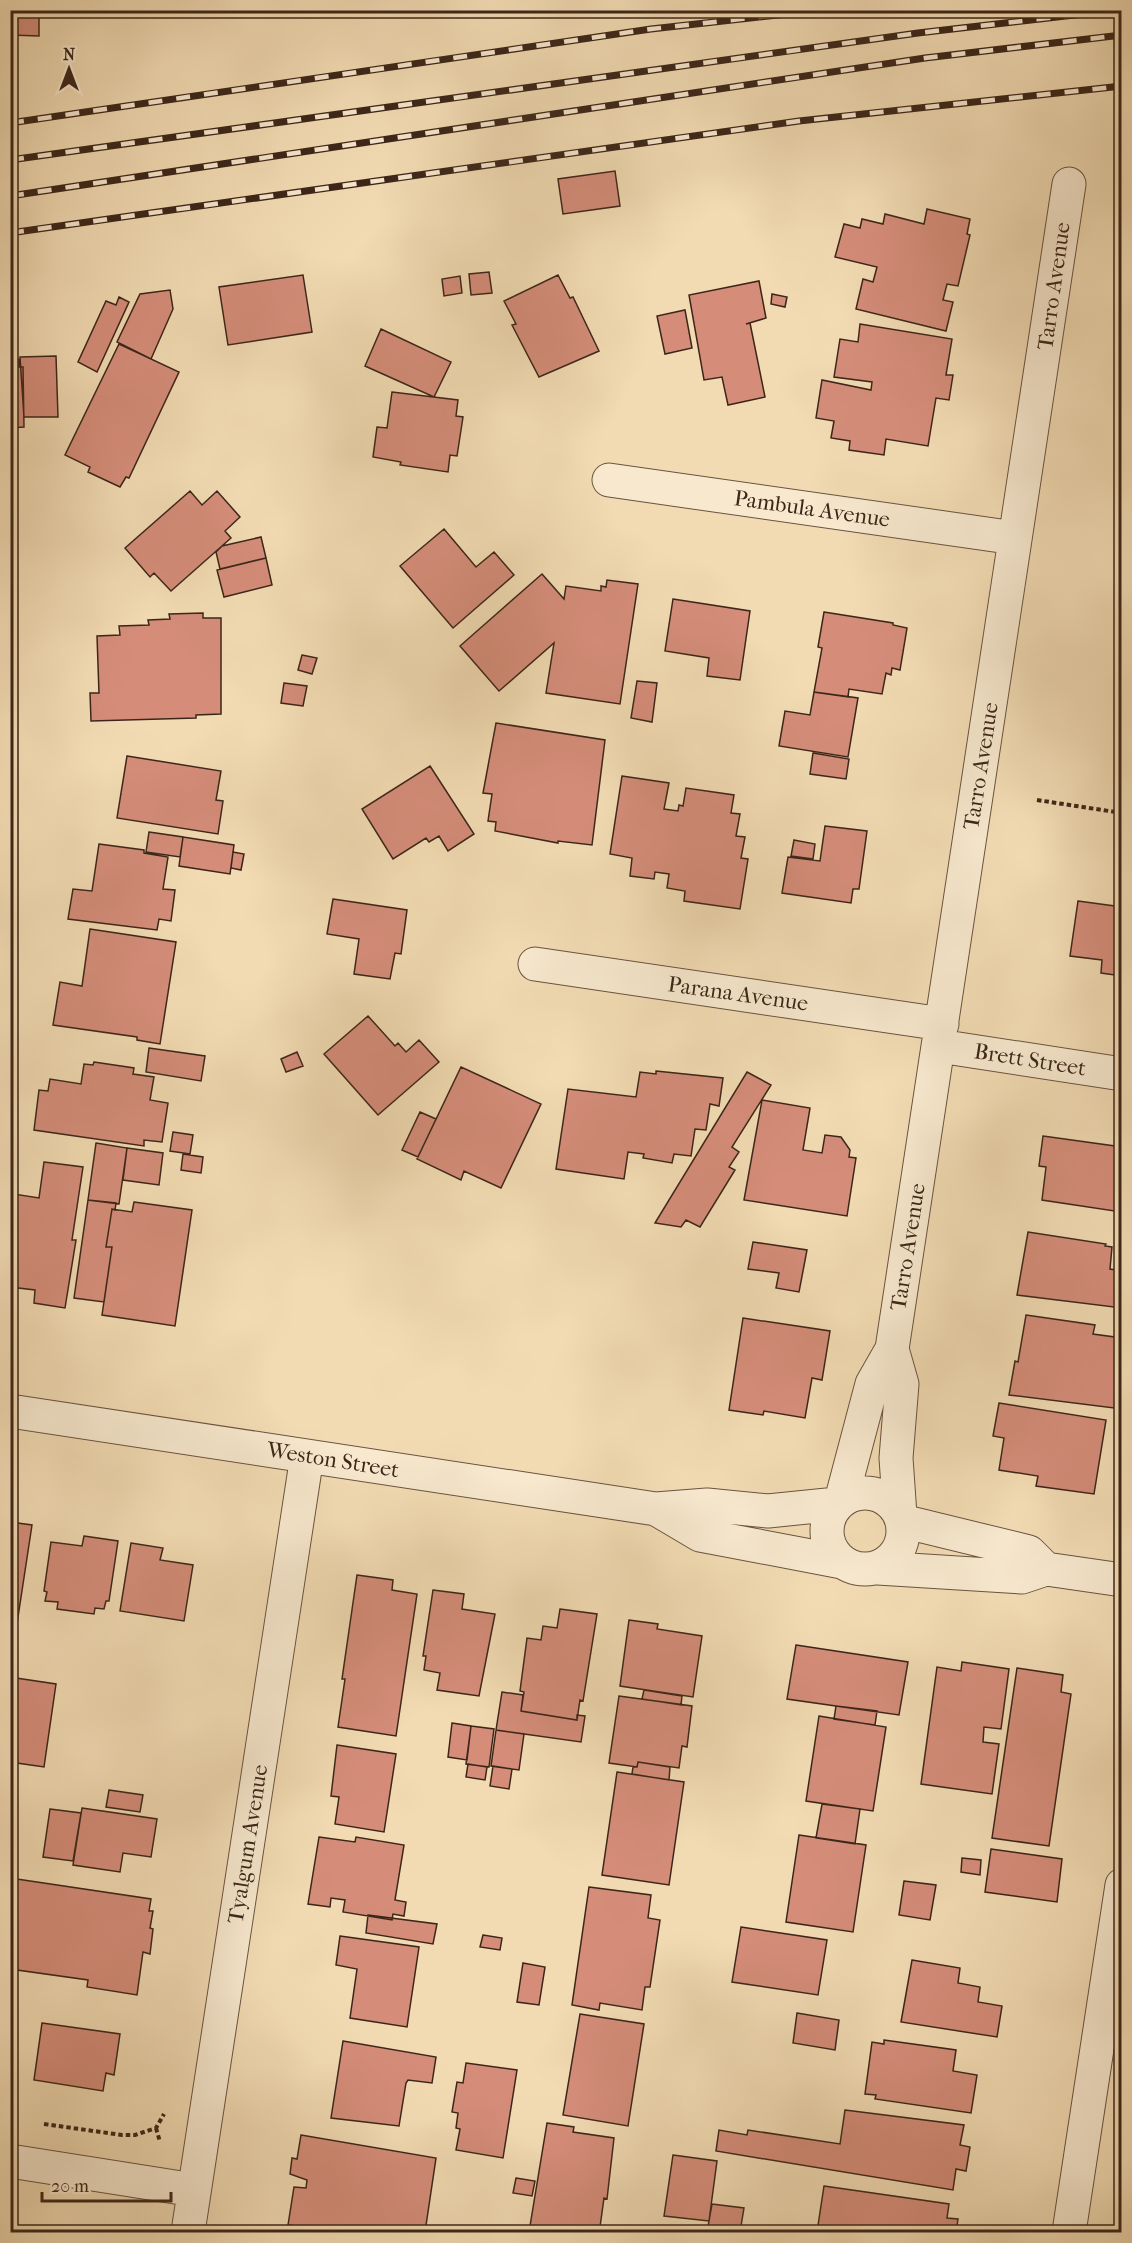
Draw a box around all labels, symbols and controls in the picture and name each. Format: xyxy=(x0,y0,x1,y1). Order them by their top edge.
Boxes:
north arrow xyxy=(39,39,99,99)
text: N xyxy=(63,45,76,64)
street label: Tarro Avenue xyxy=(1032,220,1076,351)
street label: Pambula Avenue xyxy=(732,485,892,533)
street label: Tarro Avenue xyxy=(958,700,1004,832)
street label: Parana Avenue xyxy=(666,971,810,1017)
street label: Brett Street xyxy=(972,1038,1088,1082)
street label: Tarro Avenue xyxy=(885,1181,931,1313)
street label: Weston Street xyxy=(264,1437,401,1483)
street label: Tyalgum Avenue xyxy=(223,1763,273,1925)
scale bar xyxy=(42,2165,171,2203)
text: 20 m xyxy=(51,2176,89,2197)

